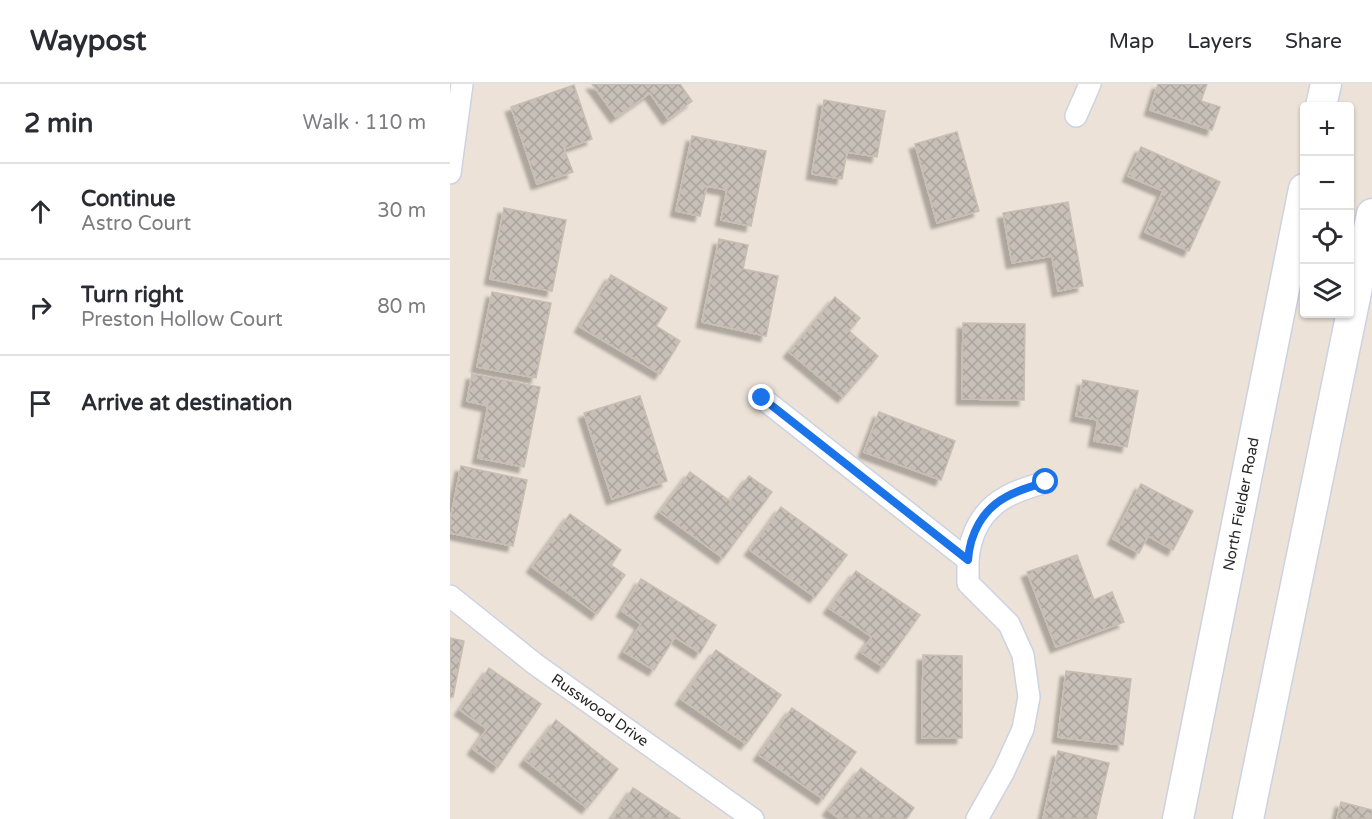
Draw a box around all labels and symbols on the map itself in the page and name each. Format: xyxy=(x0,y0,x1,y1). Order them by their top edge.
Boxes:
route end xyxy=(748,384,774,410)
street label: North Fielder Road xyxy=(1219,436,1263,572)
route start xyxy=(1032,468,1058,494)
street label: Russwood Drive xyxy=(548,670,652,750)

